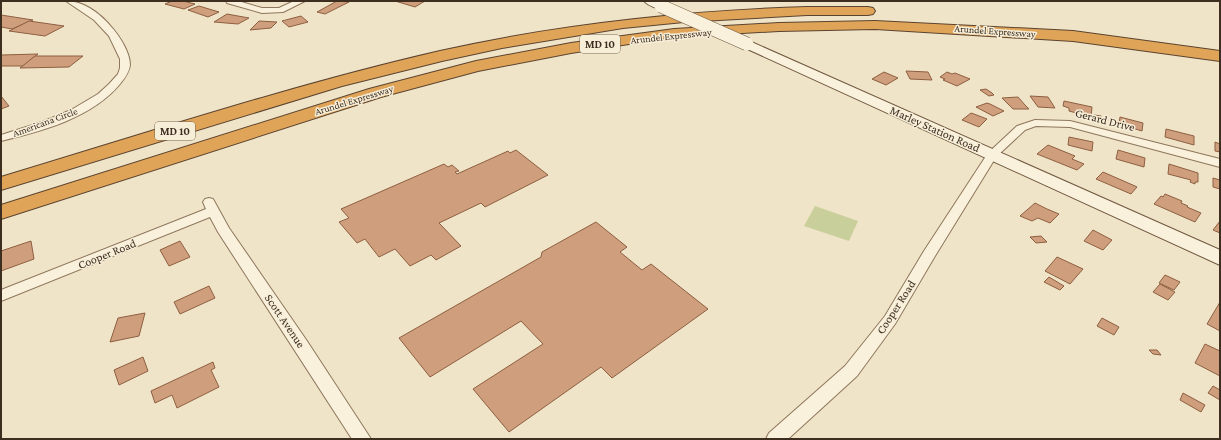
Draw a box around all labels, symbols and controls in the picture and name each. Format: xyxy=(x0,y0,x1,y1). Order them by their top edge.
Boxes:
street label: Arundel Expressway xyxy=(954,23,1036,39)
street label: Arundel Expressway xyxy=(630,26,712,46)
road number: MD 10 xyxy=(580,35,620,53)
street label: Arundel Expressway xyxy=(314,83,395,117)
street label: Marley Station Road xyxy=(888,103,983,155)
street label: Americana Circle xyxy=(11,105,79,139)
street label: Gerard Drive xyxy=(1074,106,1136,134)
road number: MD 10 xyxy=(155,122,195,140)
street label: Cooper Road xyxy=(76,236,139,272)
street label: Cooper Road xyxy=(873,277,919,337)
street label: Scott Avenue xyxy=(262,291,308,351)

